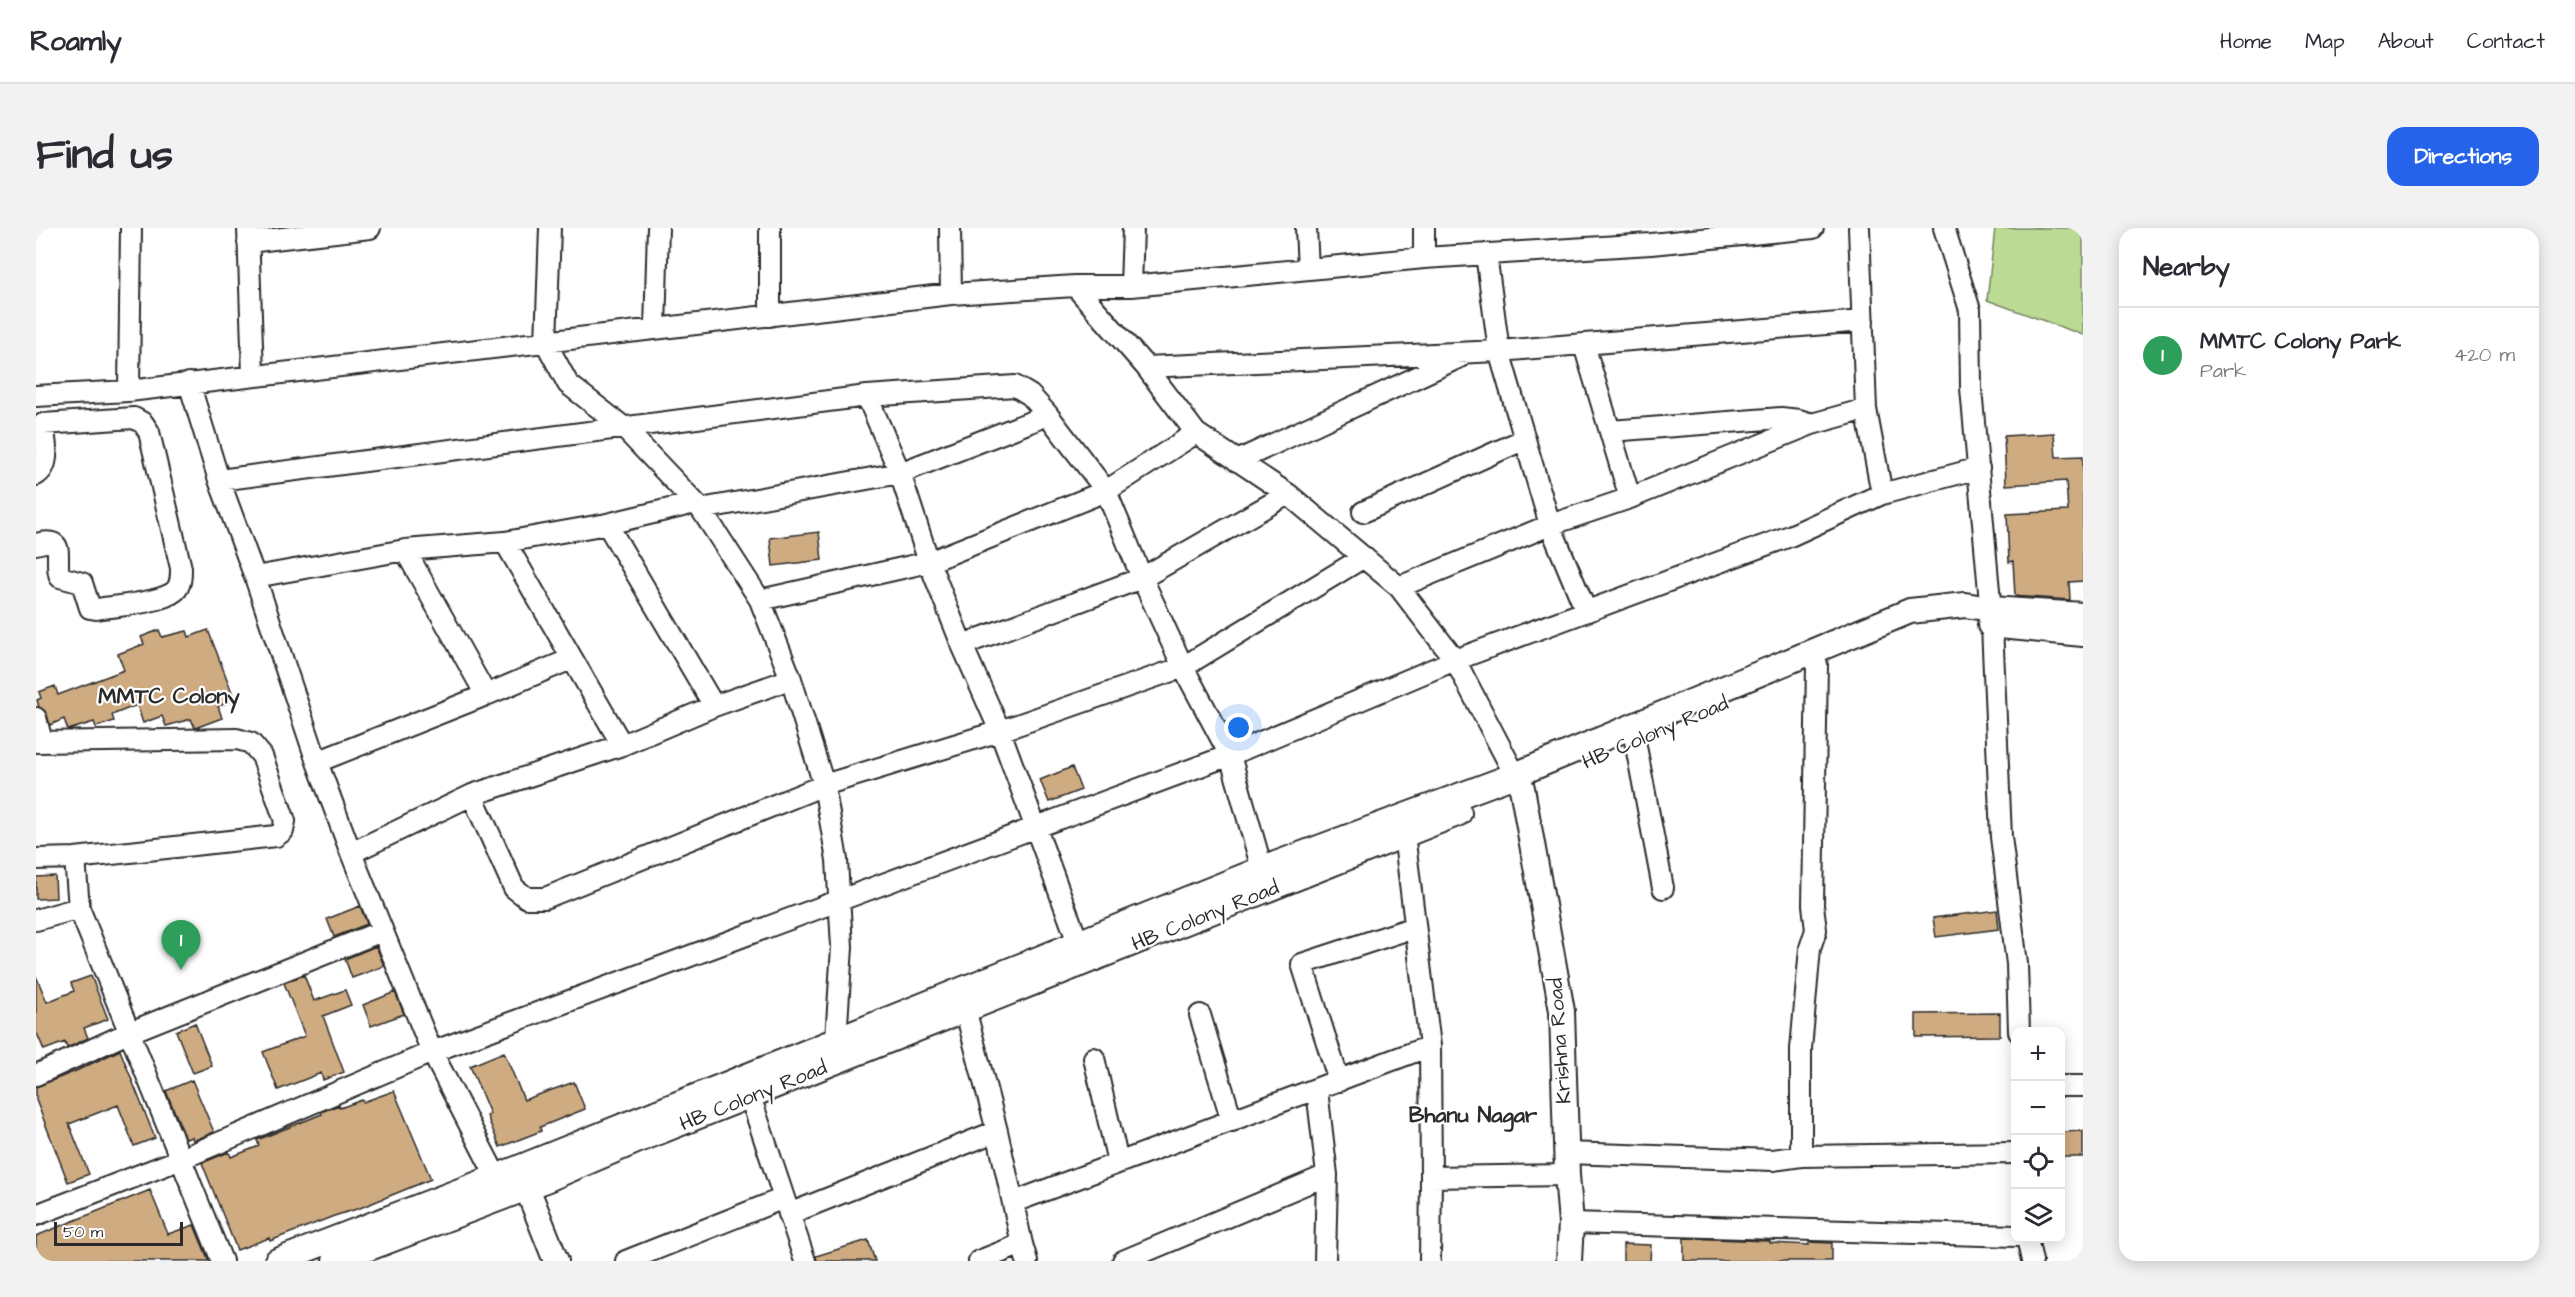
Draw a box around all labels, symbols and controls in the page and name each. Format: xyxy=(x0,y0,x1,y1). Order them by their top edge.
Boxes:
text: Roamly xyxy=(30,22,122,61)
text: Home xyxy=(2220,27,2272,56)
text: Map xyxy=(2305,27,2345,56)
text: About xyxy=(2378,27,2434,56)
text: Contact xyxy=(2467,27,2545,56)
text: Find us xyxy=(36,127,173,185)
button: Directions xyxy=(2387,127,2539,186)
text: Nearby xyxy=(2143,249,2230,285)
text: MMTC Colony Park xyxy=(2200,326,2401,357)
text: 1 xyxy=(2161,341,2164,369)
text: 420 m xyxy=(2454,341,2515,369)
text: Park xyxy=(2200,357,2246,385)
district label: MMTC Colony xyxy=(98,681,241,714)
street label: HB Colony Road xyxy=(1577,688,1734,778)
your location xyxy=(1224,713,1253,742)
street label: HB Colony Road xyxy=(1127,873,1284,960)
pin: 1 xyxy=(162,920,200,970)
street label: Krishna Road xyxy=(1541,977,1578,1105)
map controls xyxy=(2011,1027,2065,1243)
button: + xyxy=(2011,1027,2065,1081)
street label: HB Colony Road xyxy=(675,1053,832,1140)
button: − xyxy=(2011,1081,2065,1135)
district label: Bhanu Nagar xyxy=(1409,1100,1538,1132)
button: locate xyxy=(2011,1135,2065,1189)
button: layers xyxy=(2011,1189,2065,1243)
scale bar xyxy=(54,1219,183,1246)
text: 50 m xyxy=(63,1221,103,1243)

